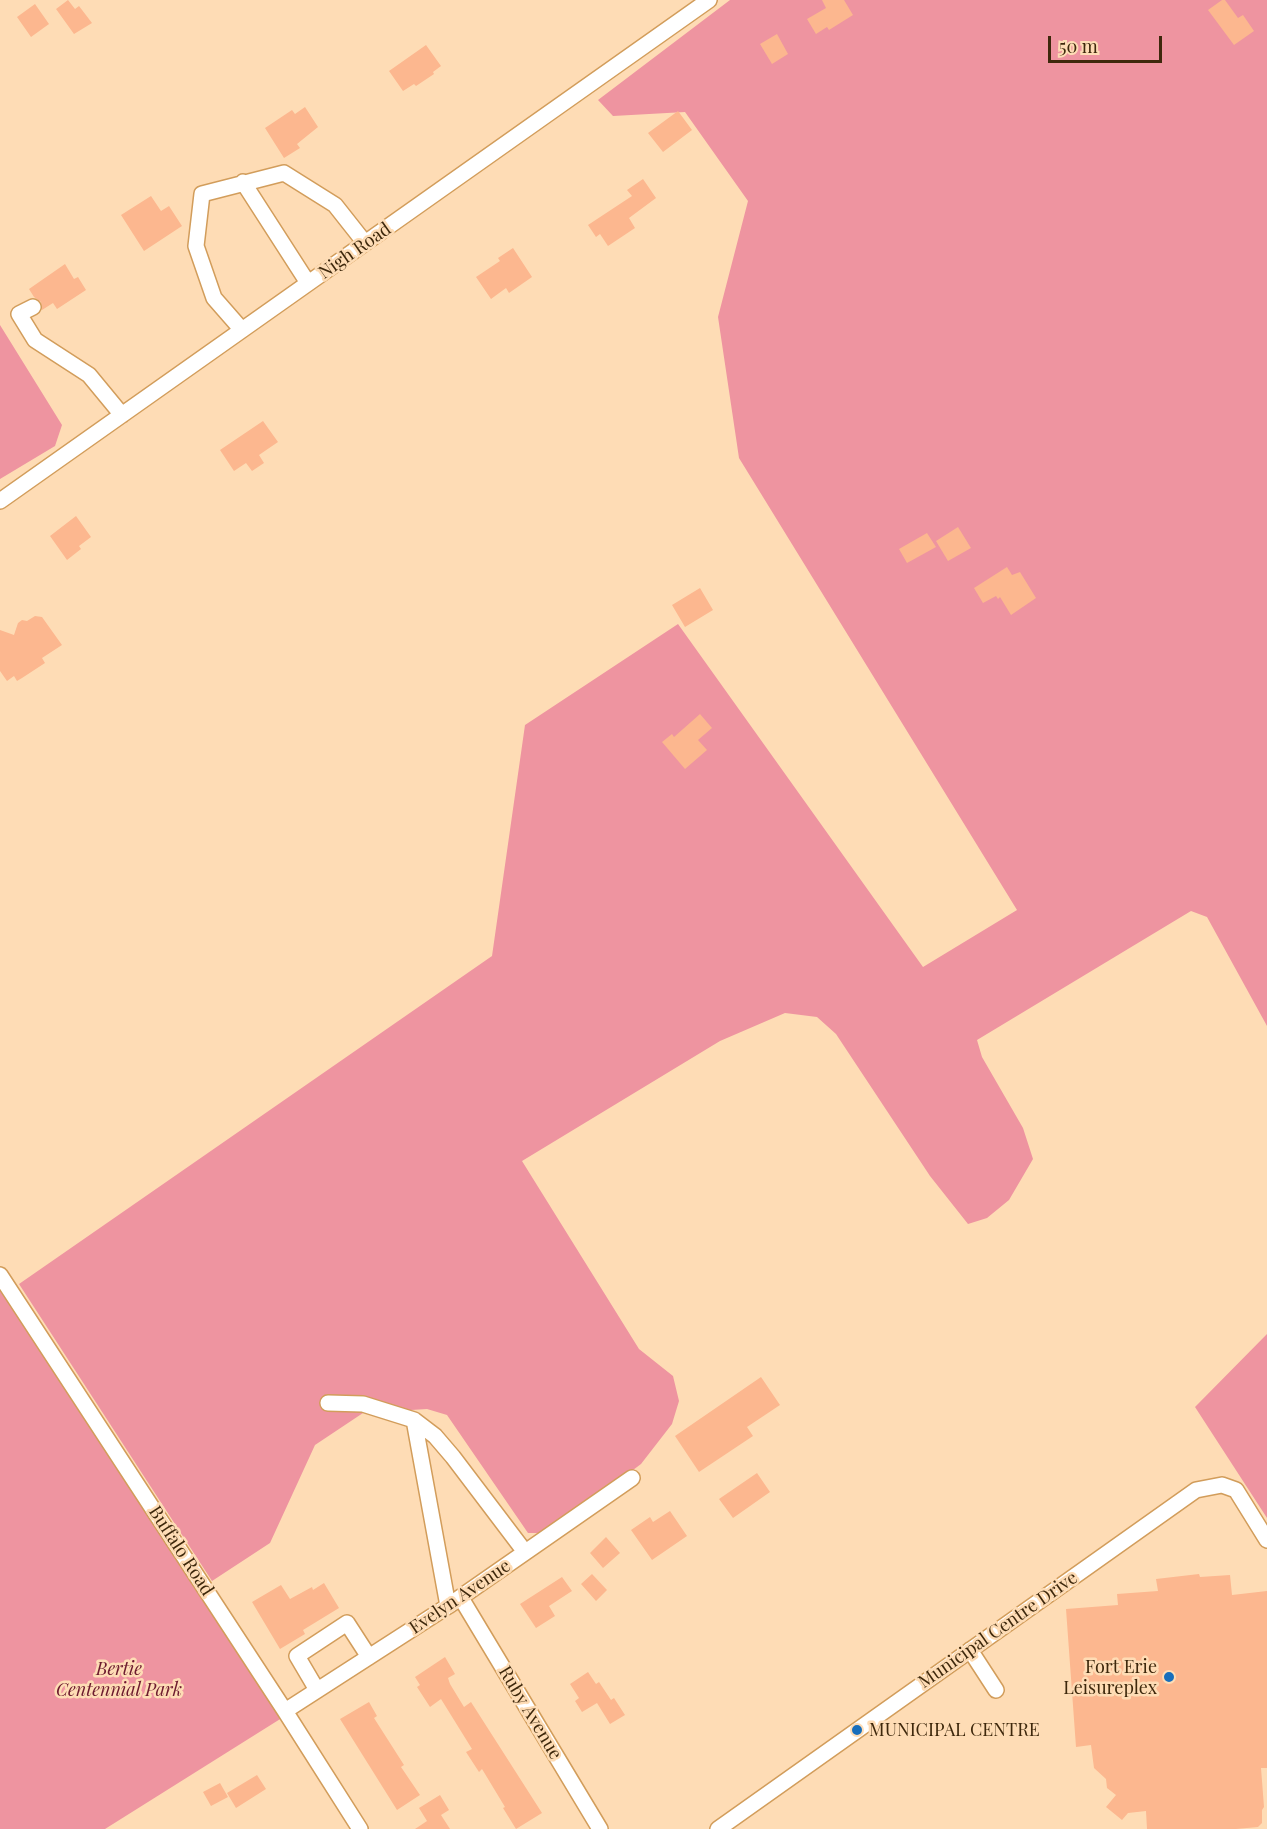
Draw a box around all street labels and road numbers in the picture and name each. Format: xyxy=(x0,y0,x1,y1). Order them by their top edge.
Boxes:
street label: Nigh Road xyxy=(315,218,395,284)
street label: Buffalo Road xyxy=(144,1502,218,1600)
street label: Evelyn Avenue xyxy=(405,1555,515,1639)
street label: Municipal Centre Drive xyxy=(914,1567,1082,1693)
street label: Ruby Avenue xyxy=(494,1662,566,1764)

